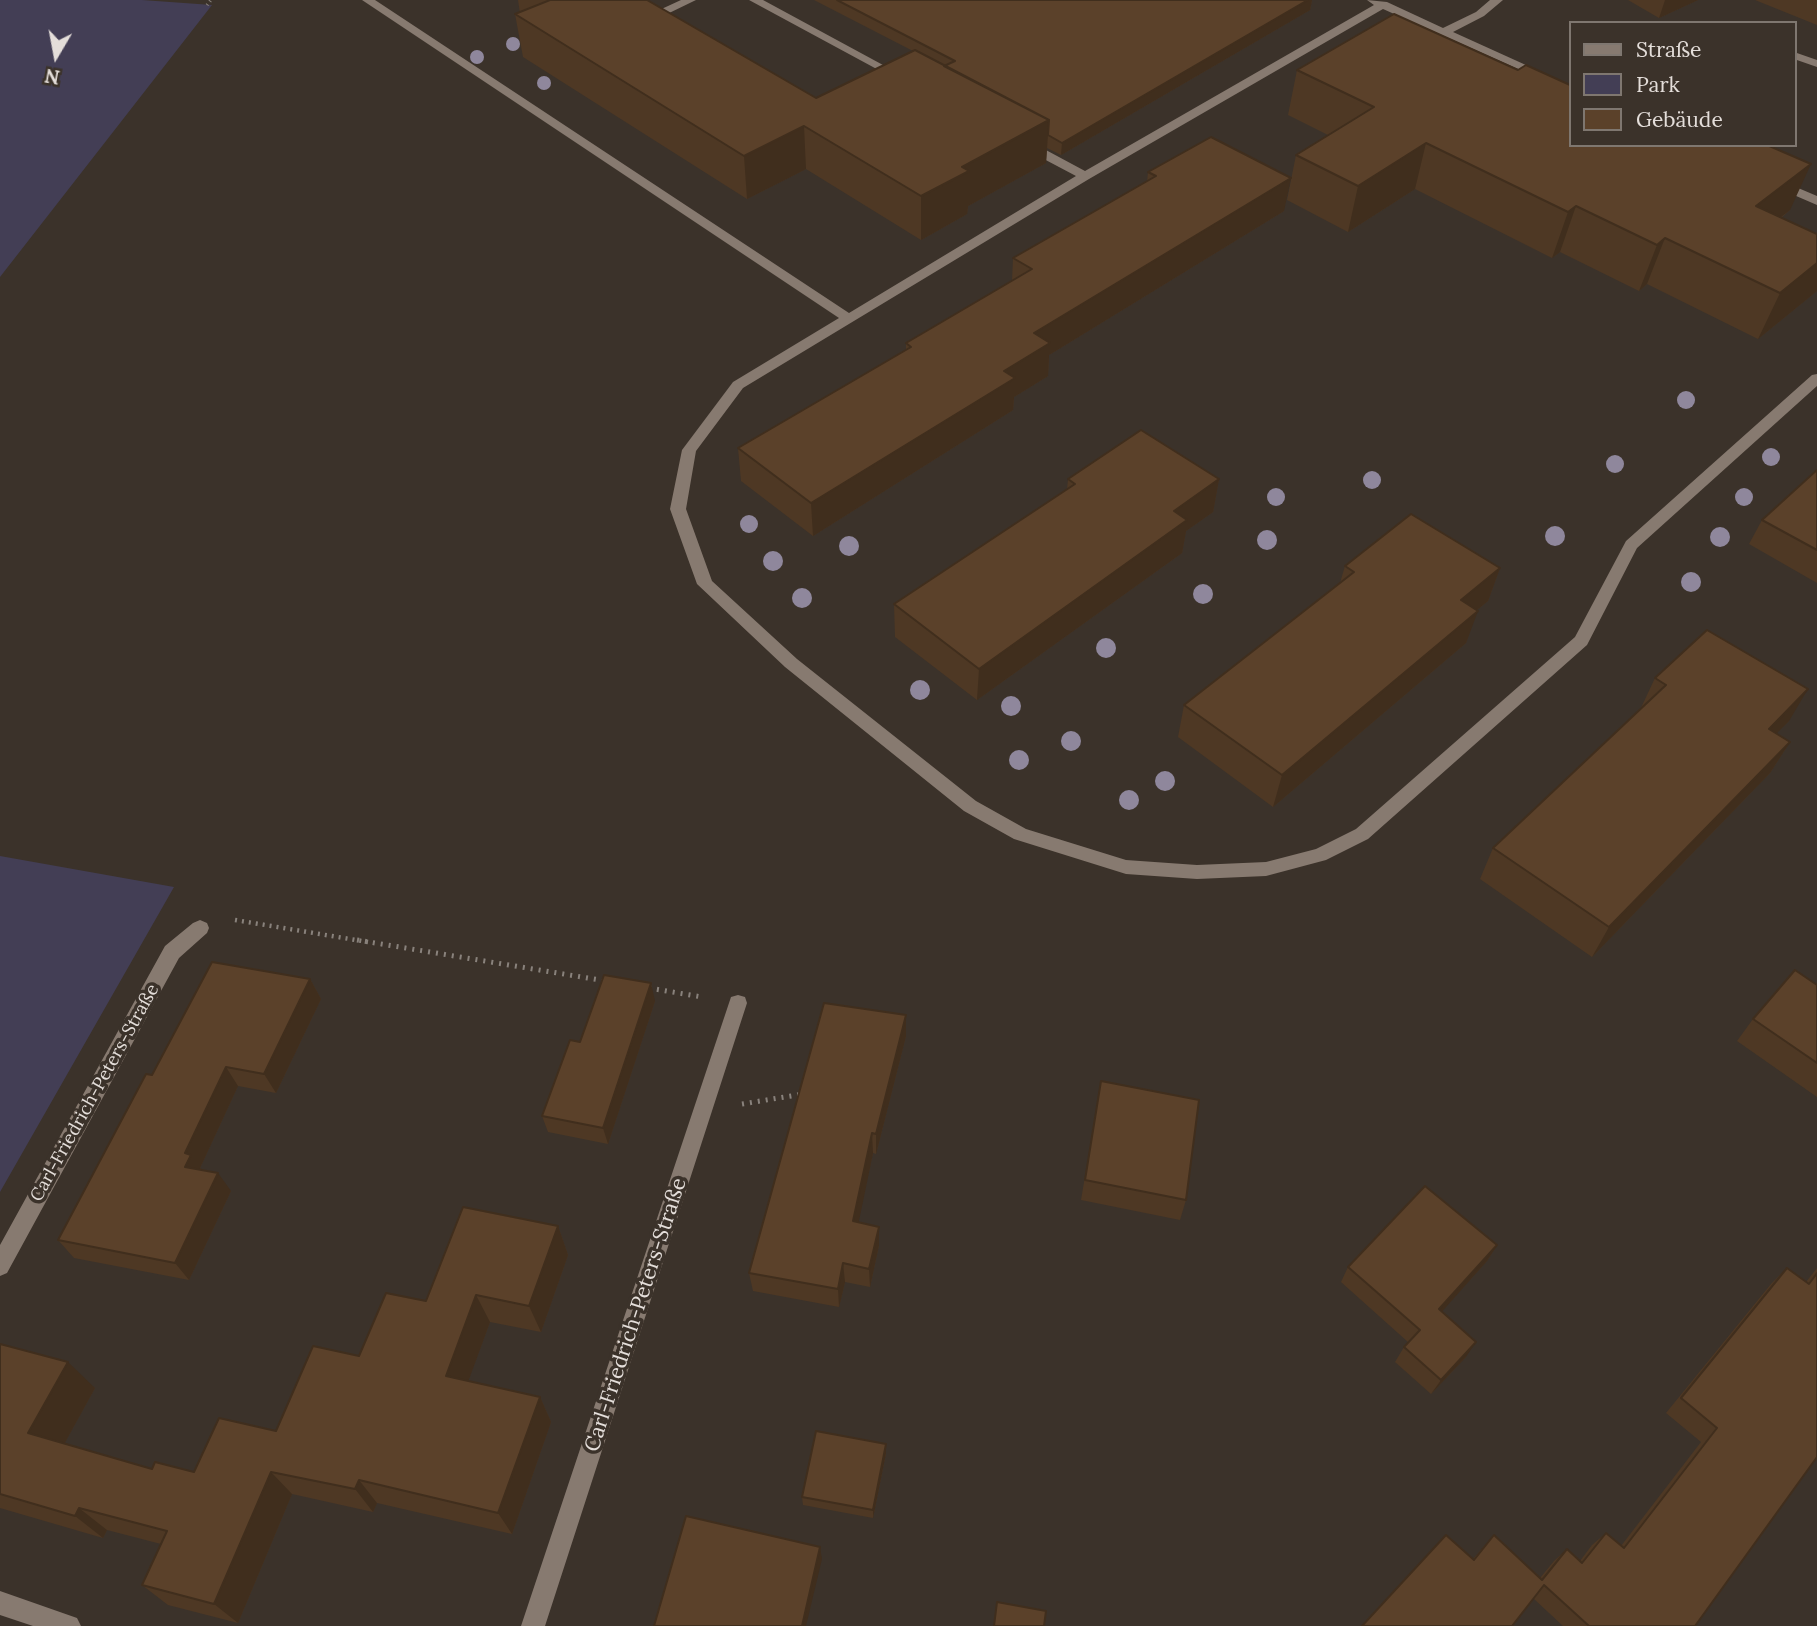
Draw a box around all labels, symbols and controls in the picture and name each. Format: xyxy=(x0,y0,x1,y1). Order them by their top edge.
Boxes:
north arrow xyxy=(21,21,91,91)
legend xyxy=(1568,21,1796,147)
text: Straße xyxy=(1636,36,1701,63)
text: N xyxy=(43,64,62,90)
text: Park xyxy=(1636,71,1680,98)
text: Gebäude xyxy=(1636,106,1723,133)
street label: Carl-Friedrich-Peters-Straße xyxy=(26,980,164,1206)
street label: Carl-Friedrich-Peters-Straße xyxy=(580,1175,692,1455)

